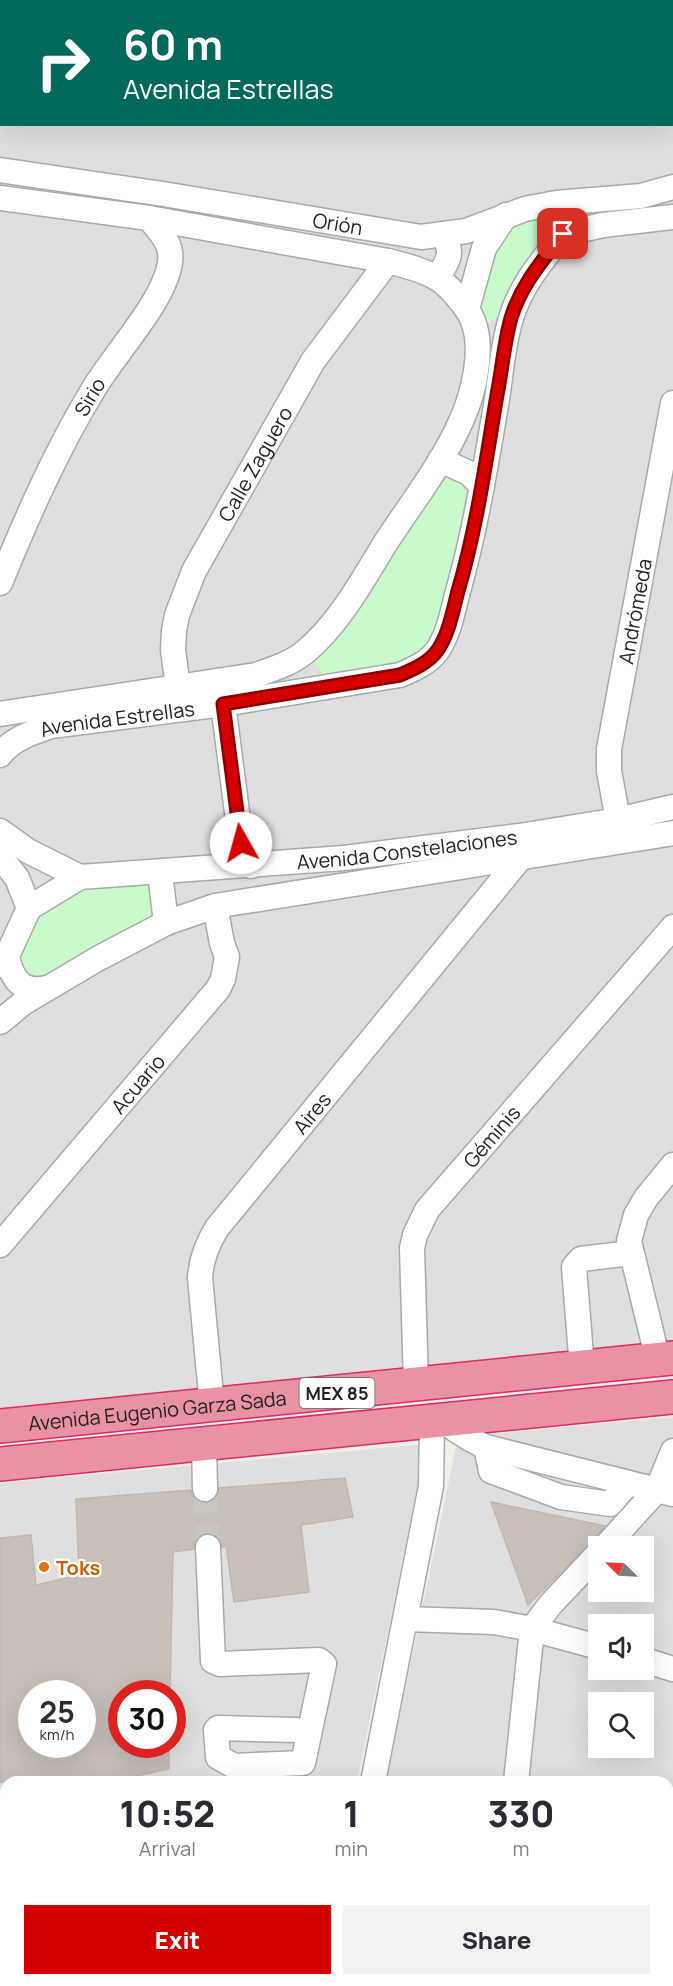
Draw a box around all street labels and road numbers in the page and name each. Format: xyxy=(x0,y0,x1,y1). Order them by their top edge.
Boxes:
street label: Orión xyxy=(311,206,365,241)
street label: Sirio xyxy=(67,372,111,421)
street label: Calle Zaguero xyxy=(211,401,298,526)
street label: Andrómeda xyxy=(612,556,657,666)
street label: Avenida Estrellas xyxy=(35,694,196,743)
street label: Avenida Constelaciones xyxy=(296,823,519,875)
street label: Acuario xyxy=(104,1048,171,1119)
street label: Aires xyxy=(286,1086,337,1139)
street label: Géminis xyxy=(457,1099,526,1173)
road number: MEX 85 xyxy=(300,1378,374,1408)
street label: Avenida Eugenio Garza Sada xyxy=(27,1384,288,1437)

